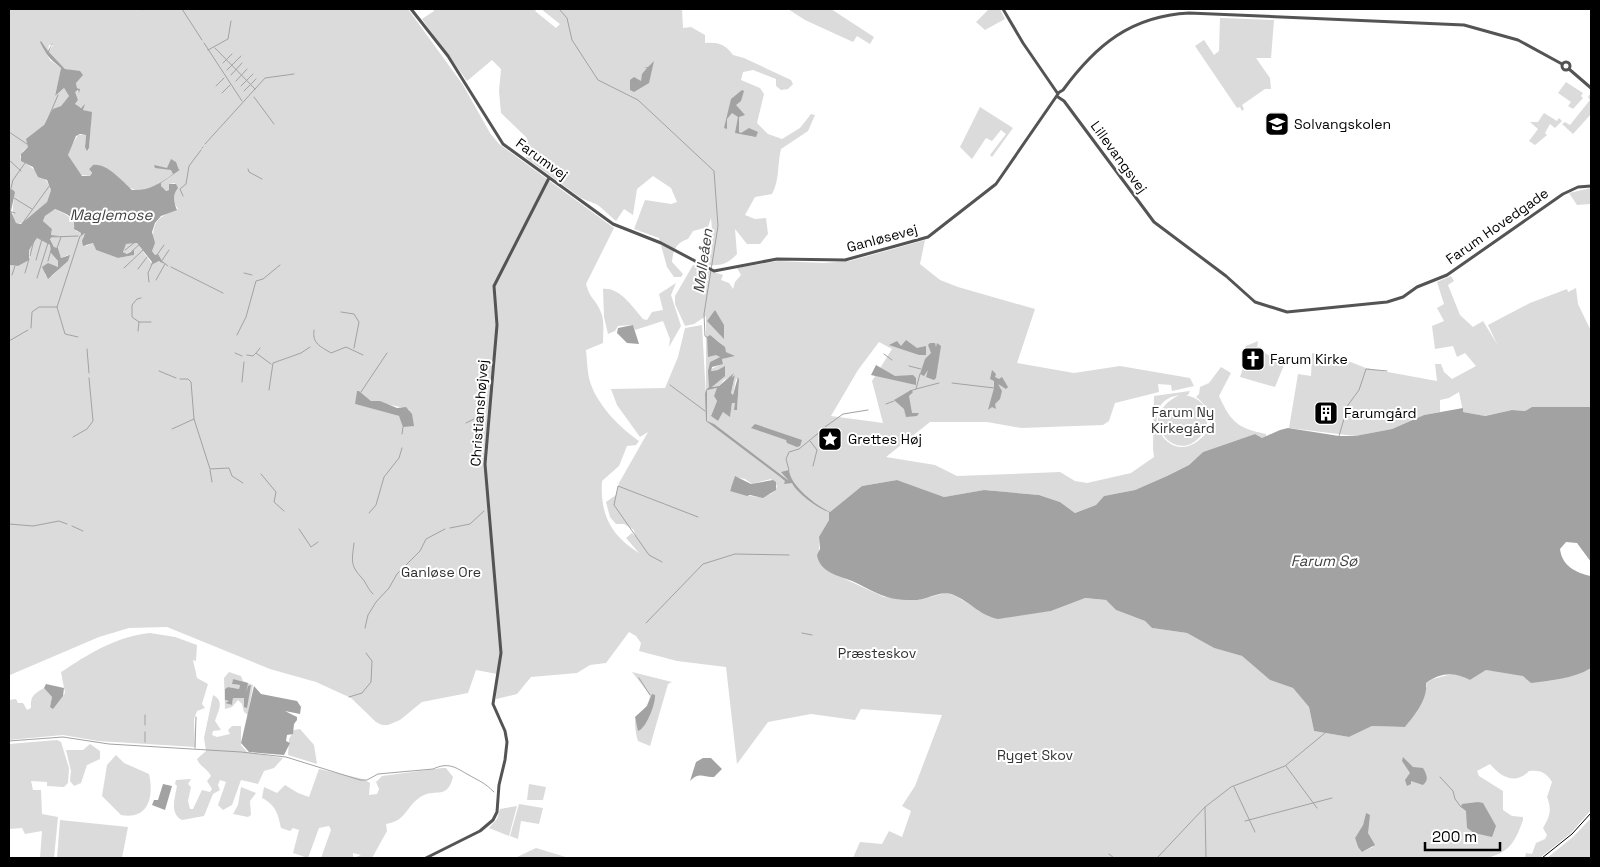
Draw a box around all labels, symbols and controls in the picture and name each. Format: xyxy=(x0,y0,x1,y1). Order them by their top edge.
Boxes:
school or university icon: Solvangskolen xyxy=(1264,111,1290,137)
place label: Solvangskolen xyxy=(1294,115,1391,133)
street label: Lillevangsvej xyxy=(1087,117,1151,197)
street label: Farumvej xyxy=(512,134,572,184)
street label: Farum Hovedgade xyxy=(1442,184,1552,268)
water label: Maglemose xyxy=(70,205,153,224)
street label: Ganløsevej xyxy=(845,220,919,256)
water label: Mølleåen xyxy=(689,227,717,294)
church icon: Farum Kirke xyxy=(1240,346,1266,372)
place label: Farum Kirke xyxy=(1270,350,1348,368)
street label: Christianshøjvej xyxy=(466,359,492,467)
building icon: Farumgård xyxy=(1313,400,1339,426)
park label: Farum Ny Kirkegård xyxy=(1151,403,1215,437)
place label: Farumgård xyxy=(1344,404,1416,422)
place icon: Grettes Høj xyxy=(817,426,843,452)
place label: Grettes Høj xyxy=(848,430,922,448)
water label: Farum Sø xyxy=(1291,551,1358,570)
park label: Ganløse Ore xyxy=(401,563,481,581)
park label: Præsteskov xyxy=(838,644,917,662)
park label: Ryget Skov xyxy=(997,746,1073,764)
scale bar xyxy=(1425,820,1500,852)
text: 200 m xyxy=(1432,827,1477,846)

